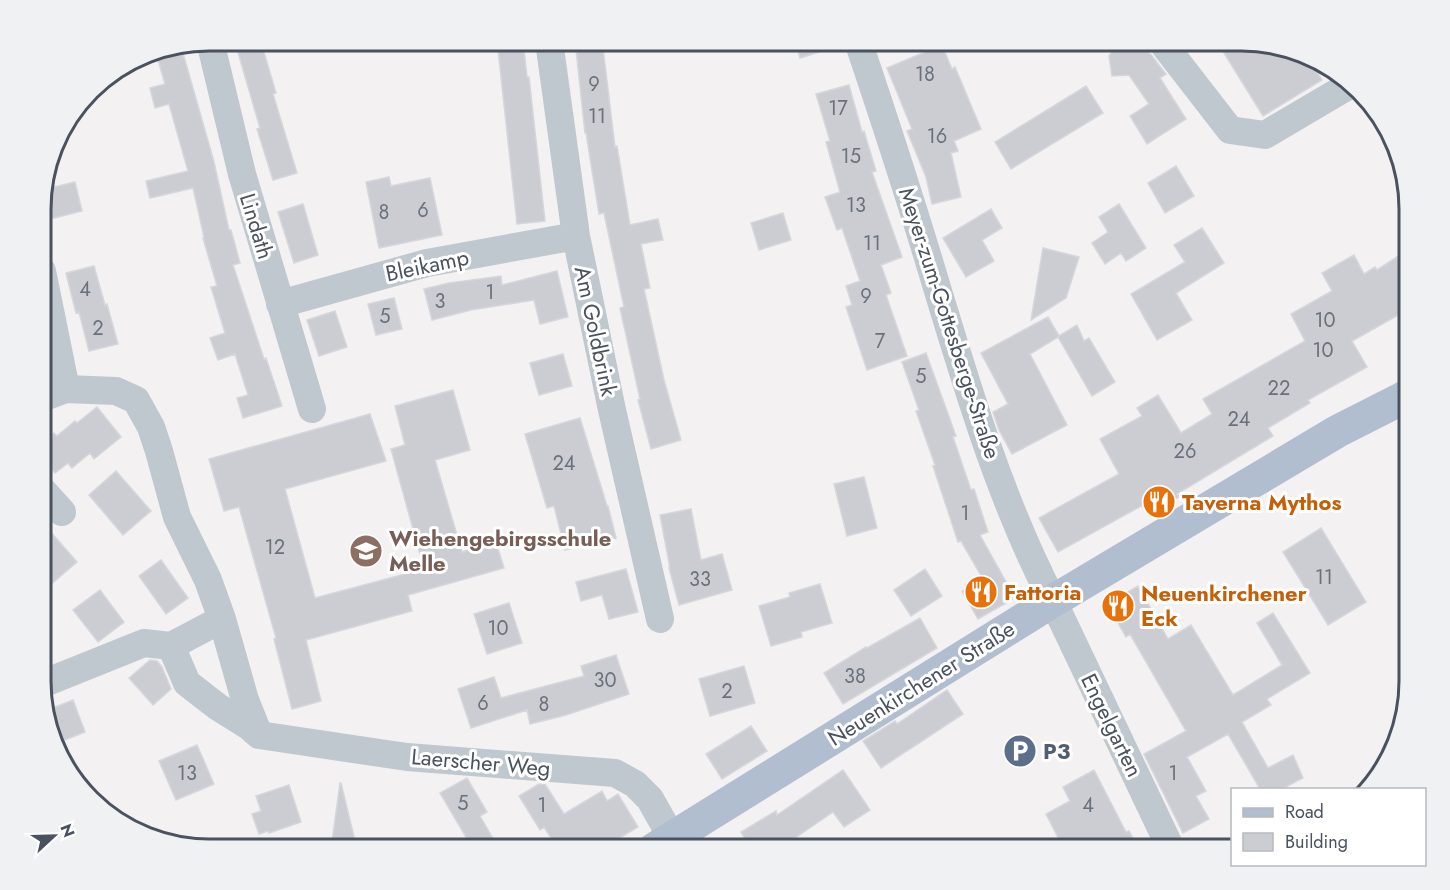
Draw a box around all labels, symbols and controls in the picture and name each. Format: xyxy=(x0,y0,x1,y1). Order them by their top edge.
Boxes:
house number: 18 xyxy=(915,60,935,89)
house number: 9 xyxy=(588,70,600,99)
house number: 17 xyxy=(828,94,848,123)
house number: 11 xyxy=(588,102,606,131)
house number: 16 xyxy=(927,122,947,151)
house number: 15 xyxy=(841,142,861,171)
street label: Meyer-zum-Gottesberge-Straße xyxy=(891,183,1009,463)
street label: Lindath xyxy=(232,189,282,263)
house number: 13 xyxy=(846,191,866,220)
house number: 6 xyxy=(417,196,429,225)
house number: 8 xyxy=(379,198,389,227)
house number: 11 xyxy=(863,229,881,258)
street label: Bleikamp xyxy=(382,241,472,289)
street label: Am Goldbrink xyxy=(567,263,625,399)
house number: 4 xyxy=(79,275,91,304)
house number: 1 xyxy=(486,278,495,307)
house number: 9 xyxy=(860,282,872,311)
house number: 3 xyxy=(435,287,446,316)
house number: 5 xyxy=(379,302,391,331)
house number: 10 xyxy=(1315,306,1336,335)
house number: 2 xyxy=(92,314,104,343)
house number: 7 xyxy=(875,327,886,356)
house number: 10 xyxy=(1313,336,1334,365)
house number: 5 xyxy=(915,362,927,391)
house number: 22 xyxy=(1268,374,1290,403)
house number: 24 xyxy=(1227,405,1251,434)
house number: 26 xyxy=(1174,437,1196,466)
house number: 24 xyxy=(552,449,576,478)
restaurant icon: Taverna Mythos xyxy=(1141,484,1177,520)
place label: Taverna Mythos xyxy=(1182,486,1342,518)
house number: 1 xyxy=(961,499,970,528)
place label: Wiehengebirgsschule Melle xyxy=(389,522,611,579)
house number: 12 xyxy=(265,533,285,562)
school or university icon: Wiehengebirgsschule Melle xyxy=(348,533,384,569)
house number: 11 xyxy=(1315,563,1333,592)
house number: 33 xyxy=(689,565,711,594)
restaurant icon: Fattoria xyxy=(963,574,999,610)
place label: Fattoria xyxy=(1004,576,1081,608)
place label: Neuenkirchener Eck xyxy=(1141,577,1307,634)
restaurant icon: Neuenkirchener Eck xyxy=(1100,588,1136,624)
street label: Neuenkirchener Straße xyxy=(821,612,1021,754)
house number: 10 xyxy=(488,614,509,643)
house number: 38 xyxy=(844,662,866,691)
house number: 30 xyxy=(594,666,616,695)
street label: Engelgarten xyxy=(1073,668,1151,782)
house number: 2 xyxy=(721,677,733,706)
house number: 6 xyxy=(477,689,489,718)
house number: 8 xyxy=(539,690,549,719)
parking icon: P3 xyxy=(1002,733,1038,769)
place label: P3 xyxy=(1043,735,1070,767)
street label: Laerscher Weg xyxy=(410,740,552,784)
house number: 13 xyxy=(177,759,197,788)
house number: 1 xyxy=(1169,759,1178,788)
legend xyxy=(1231,788,1426,866)
house number: 5 xyxy=(457,789,469,818)
house number: 1 xyxy=(538,791,547,820)
house number: 4 xyxy=(1082,791,1094,820)
text: Road xyxy=(1285,799,1324,825)
north arrow xyxy=(24,806,84,866)
text: N xyxy=(54,820,80,841)
text: Building xyxy=(1285,829,1348,855)

